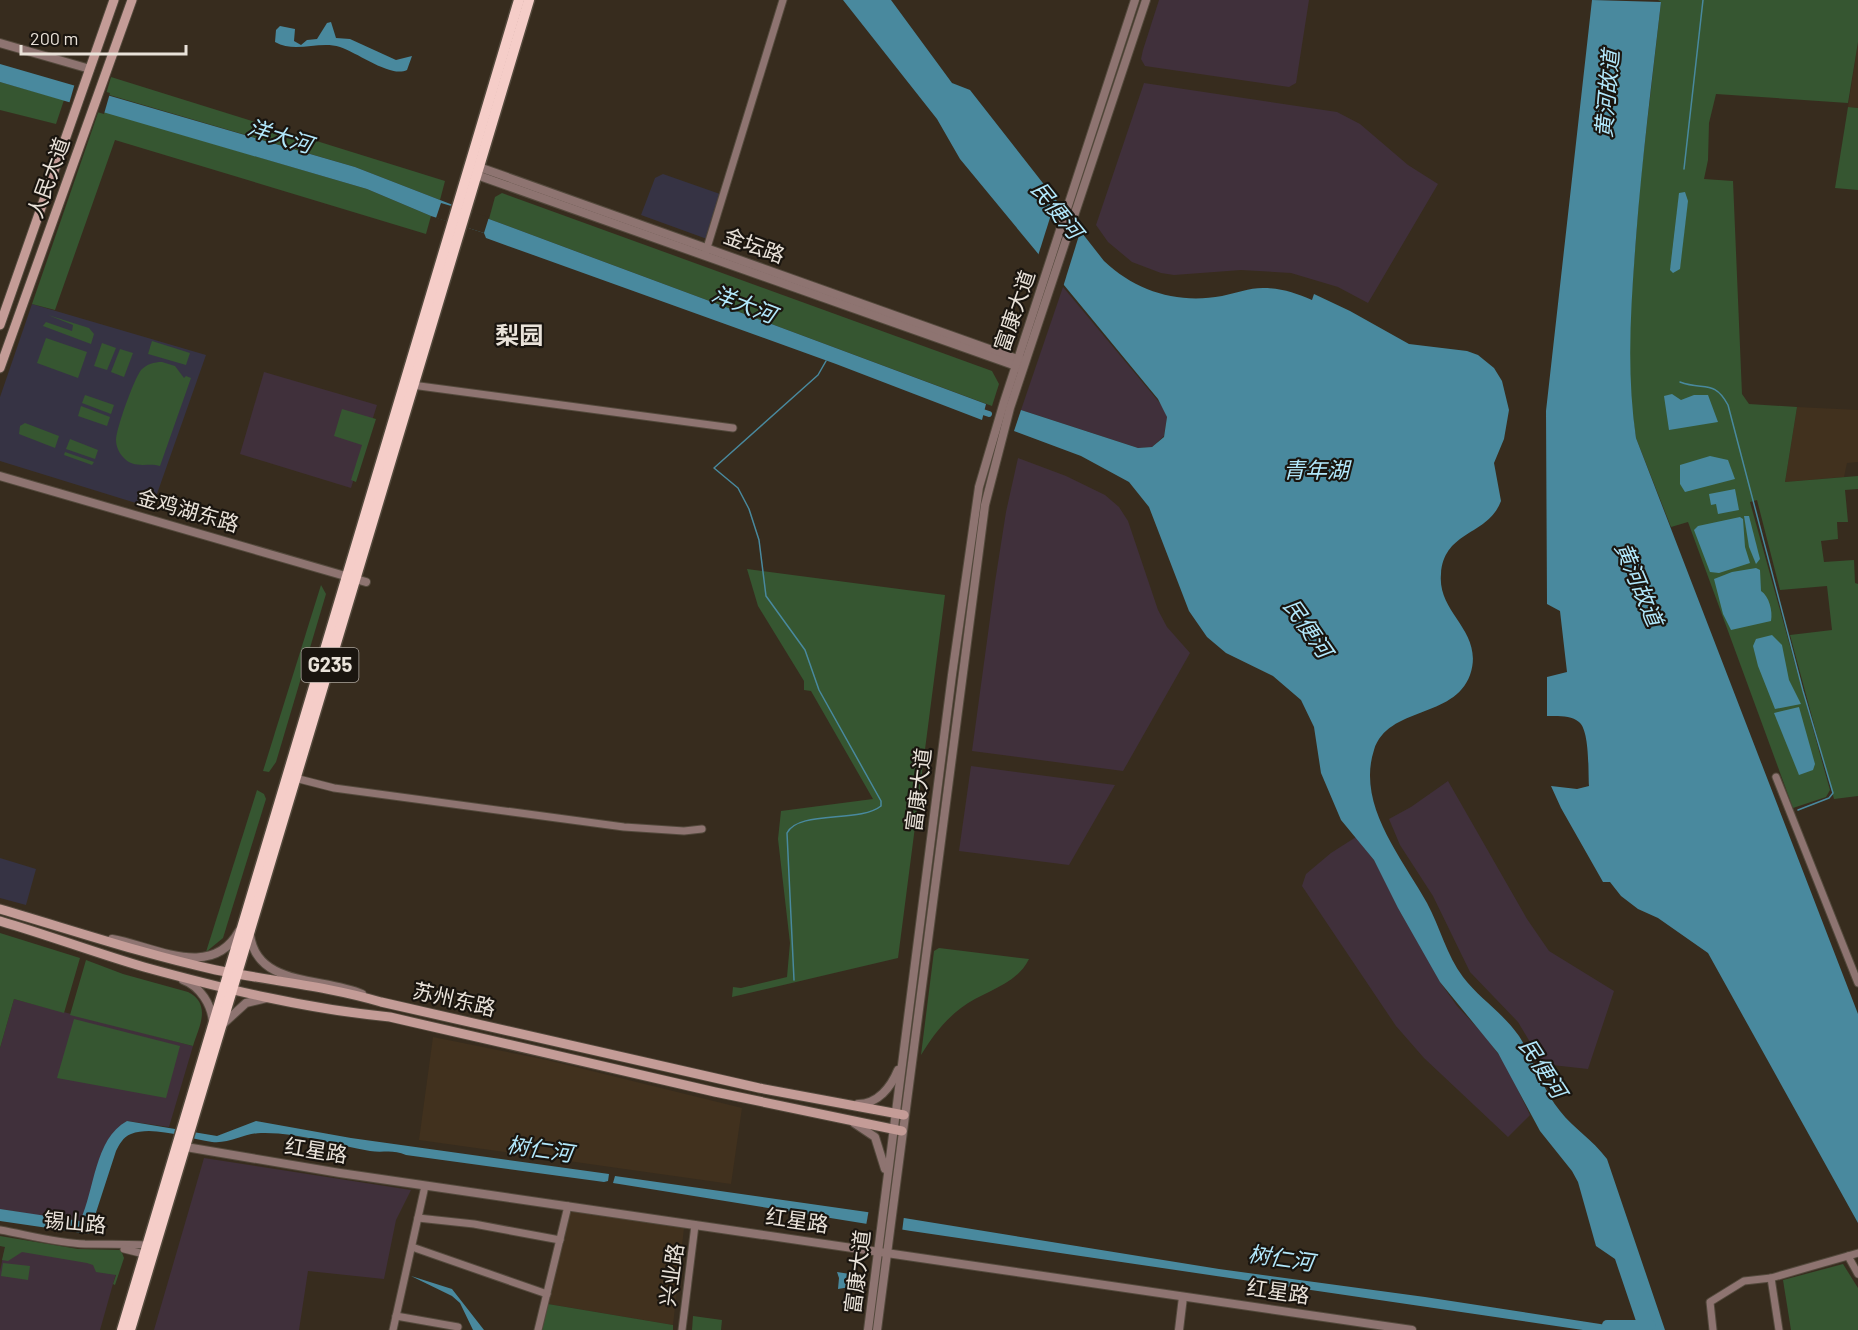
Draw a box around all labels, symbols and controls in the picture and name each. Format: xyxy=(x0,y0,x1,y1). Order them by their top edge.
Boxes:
scale bar xyxy=(21,18,186,56)
text: 200 m xyxy=(30,27,78,49)
water label: 黄河故道 xyxy=(1589,46,1623,139)
water label: 洋大河 xyxy=(245,113,319,158)
street label: 人民大道 xyxy=(21,134,74,221)
water label: 民便河 xyxy=(1027,176,1091,246)
street label: 金坛路 xyxy=(721,222,788,267)
street label: 富康大道 xyxy=(988,267,1039,354)
water label: 洋大河 xyxy=(709,279,784,328)
district label: 梨园 xyxy=(495,320,543,349)
water label: 青年湖 xyxy=(1283,456,1352,482)
street label: 金鸡湖东路 xyxy=(135,483,242,536)
water label: 黄河故道 xyxy=(1611,538,1670,632)
water label: 民便河 xyxy=(1279,593,1341,665)
road number: G235 xyxy=(302,648,358,682)
street label: 富康大道 xyxy=(900,747,935,833)
street label: 苏州东路 xyxy=(411,977,498,1020)
water label: 民便河 xyxy=(1515,1033,1575,1106)
water label: 树仁河 xyxy=(506,1131,579,1166)
street label: 红星路 xyxy=(283,1132,349,1167)
street label: 红星路 xyxy=(764,1203,830,1236)
street label: 锡山路 xyxy=(43,1206,108,1237)
street label: 富康大道 xyxy=(839,1229,874,1315)
water label: 树仁河 xyxy=(1247,1240,1320,1275)
street label: 兴业路 xyxy=(654,1242,687,1308)
street label: 红星路 xyxy=(1245,1274,1311,1307)

